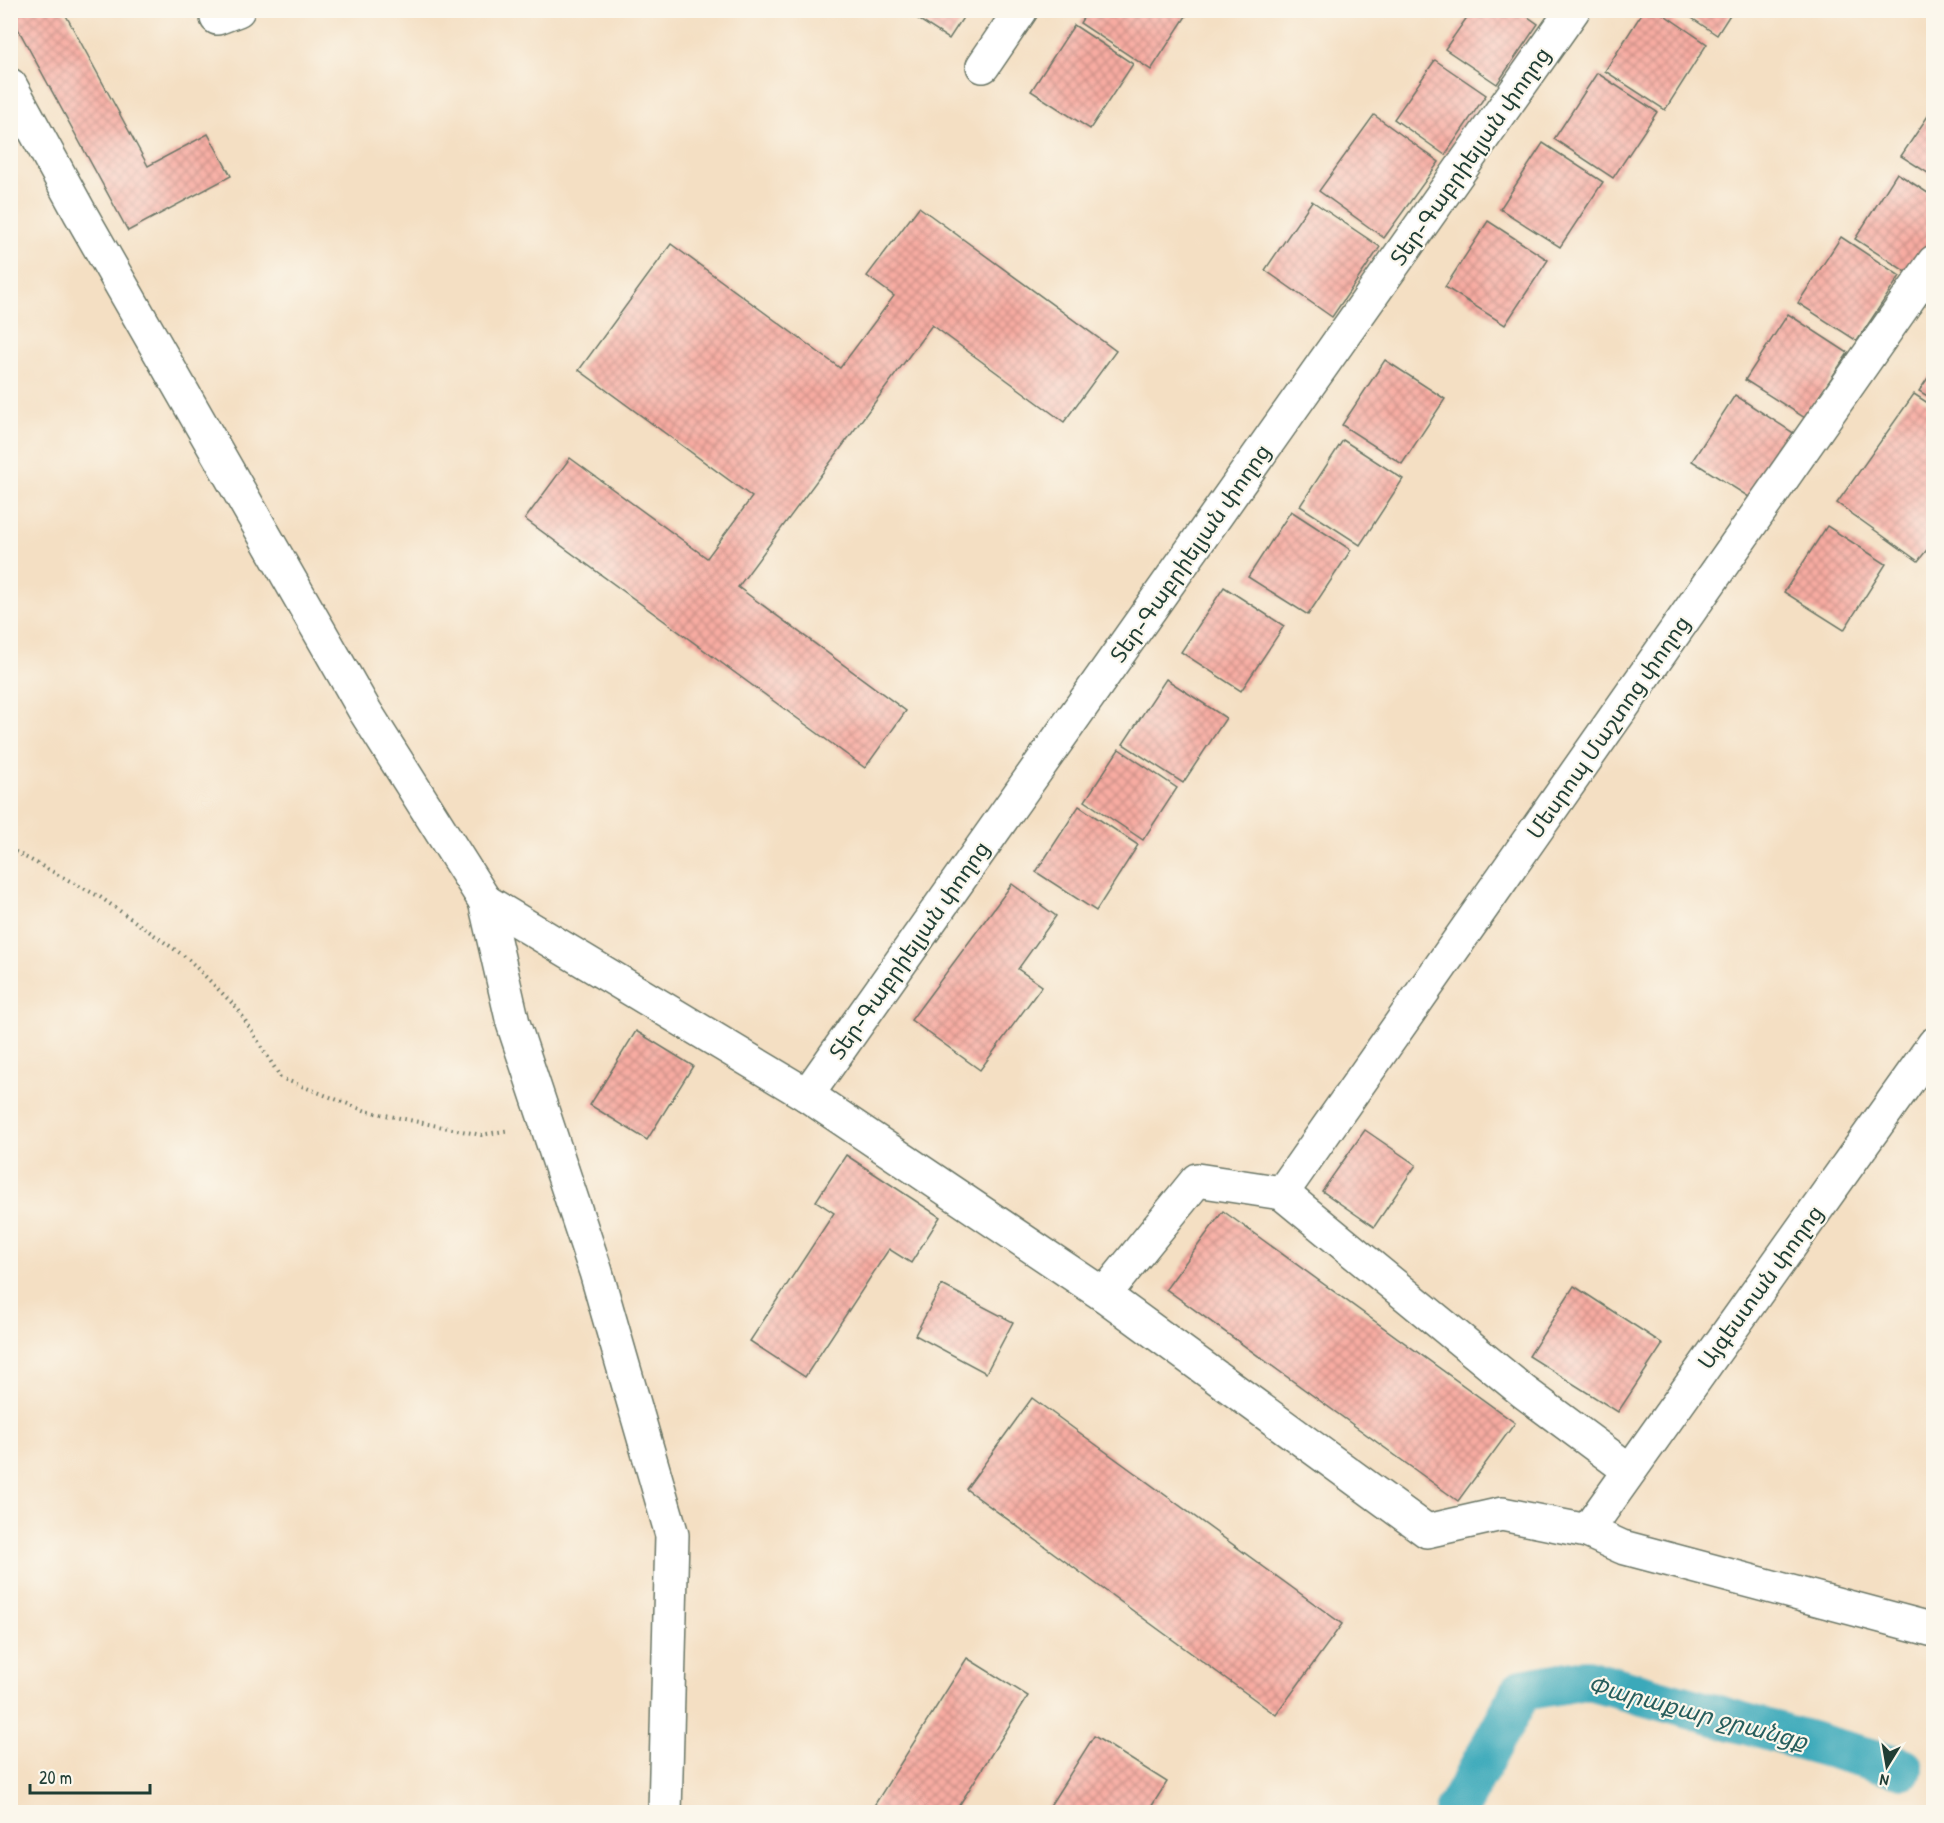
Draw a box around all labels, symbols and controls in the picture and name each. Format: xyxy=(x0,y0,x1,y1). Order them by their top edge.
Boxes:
street label: Տեր-Գաբրիելյան փողոց xyxy=(1383,41,1557,271)
street label: Տեր-Գաբրիելյան փողոց xyxy=(1103,438,1277,668)
street label: Մեսրոպ Մաշտոց փողոց xyxy=(1519,609,1697,845)
street label: Տեր-Գաբրիելյան փողոց xyxy=(822,835,996,1065)
street label: Այգեստան փողոց xyxy=(1690,1199,1830,1375)
water label: Փարաքար ջրանցք xyxy=(1585,1667,1813,1757)
north arrow xyxy=(1857,1736,1917,1796)
scale bar xyxy=(30,1757,150,1795)
text: 20 m xyxy=(39,1765,72,1790)
text: N xyxy=(1877,1769,1890,1792)

